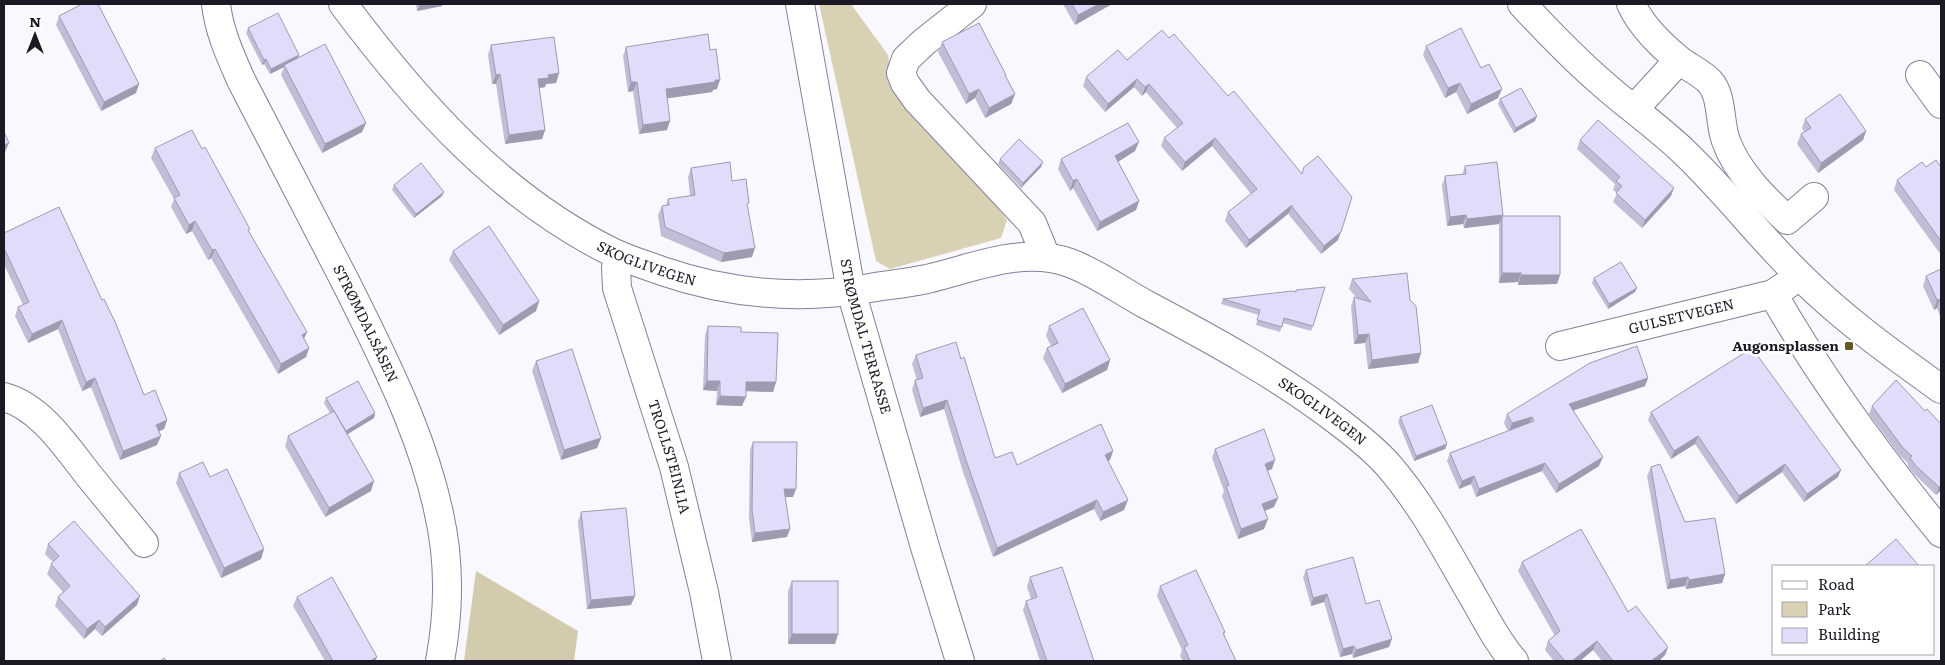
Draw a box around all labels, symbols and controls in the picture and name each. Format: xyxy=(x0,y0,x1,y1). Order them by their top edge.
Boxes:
north arrow xyxy=(10,10,60,60)
text: N xyxy=(29,11,41,31)
street label: SKOGLIVEGEN xyxy=(594,235,699,290)
street label: STRØMDAL TERRASSE xyxy=(836,257,897,416)
street label: STRØMDALSÅSEN xyxy=(329,261,404,385)
street label: GULSETVEGEN xyxy=(1626,293,1736,338)
place label: Augonsplassen xyxy=(1732,335,1839,355)
marker: Augonsplassen xyxy=(1843,340,1855,352)
street label: SKOGLIVEGEN xyxy=(1275,372,1372,449)
street label: TROLLSTEINLIA xyxy=(644,397,696,516)
legend xyxy=(1772,565,1935,655)
text: Road xyxy=(1818,572,1854,595)
text: Park xyxy=(1818,597,1852,620)
text: Building xyxy=(1818,622,1880,645)

